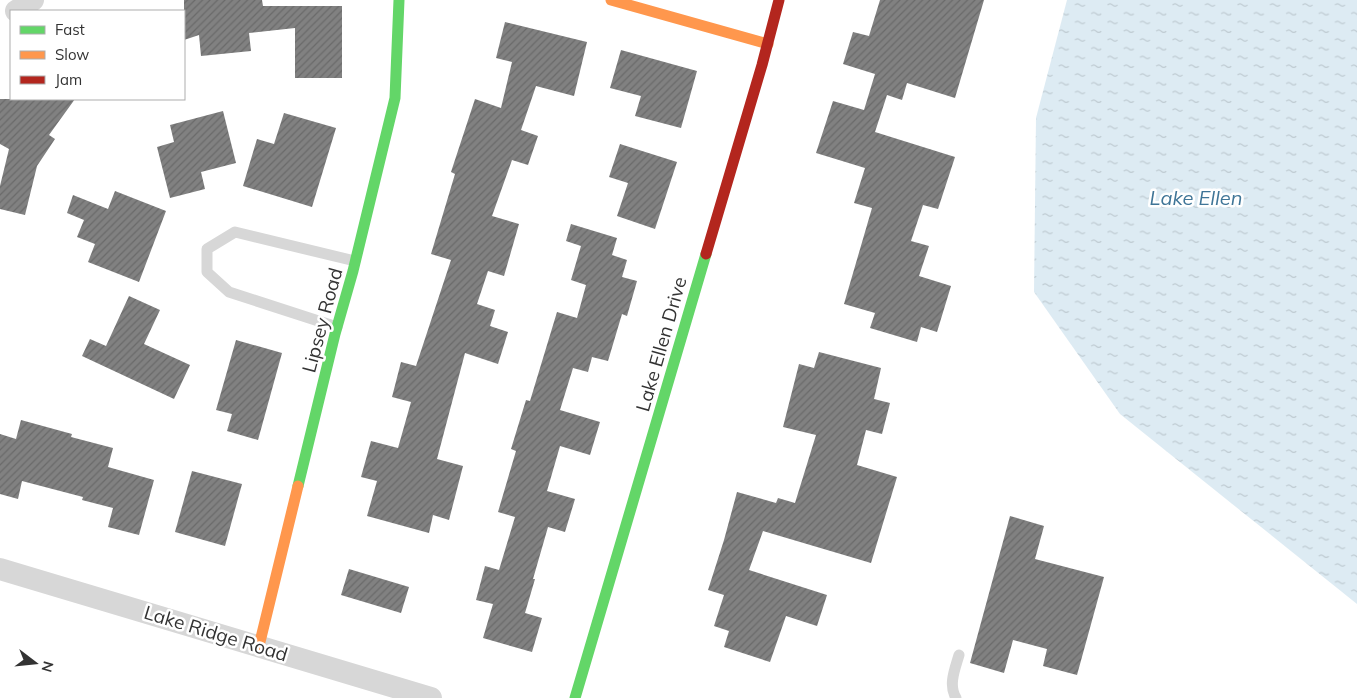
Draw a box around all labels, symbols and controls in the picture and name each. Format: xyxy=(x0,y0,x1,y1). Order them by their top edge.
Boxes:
legend xyxy=(10,10,185,100)
text: Fast xyxy=(55,20,85,39)
text: Slow xyxy=(55,45,89,64)
text: Jam xyxy=(55,70,82,89)
water label: Lake Ellen xyxy=(1150,185,1242,210)
street label: Lipsey Road xyxy=(296,265,348,375)
street label: Lake Ellen Drive xyxy=(630,274,692,414)
street label: Lake Ridge Road xyxy=(141,600,291,666)
north arrow xyxy=(10,638,60,688)
text: N xyxy=(37,659,58,674)

